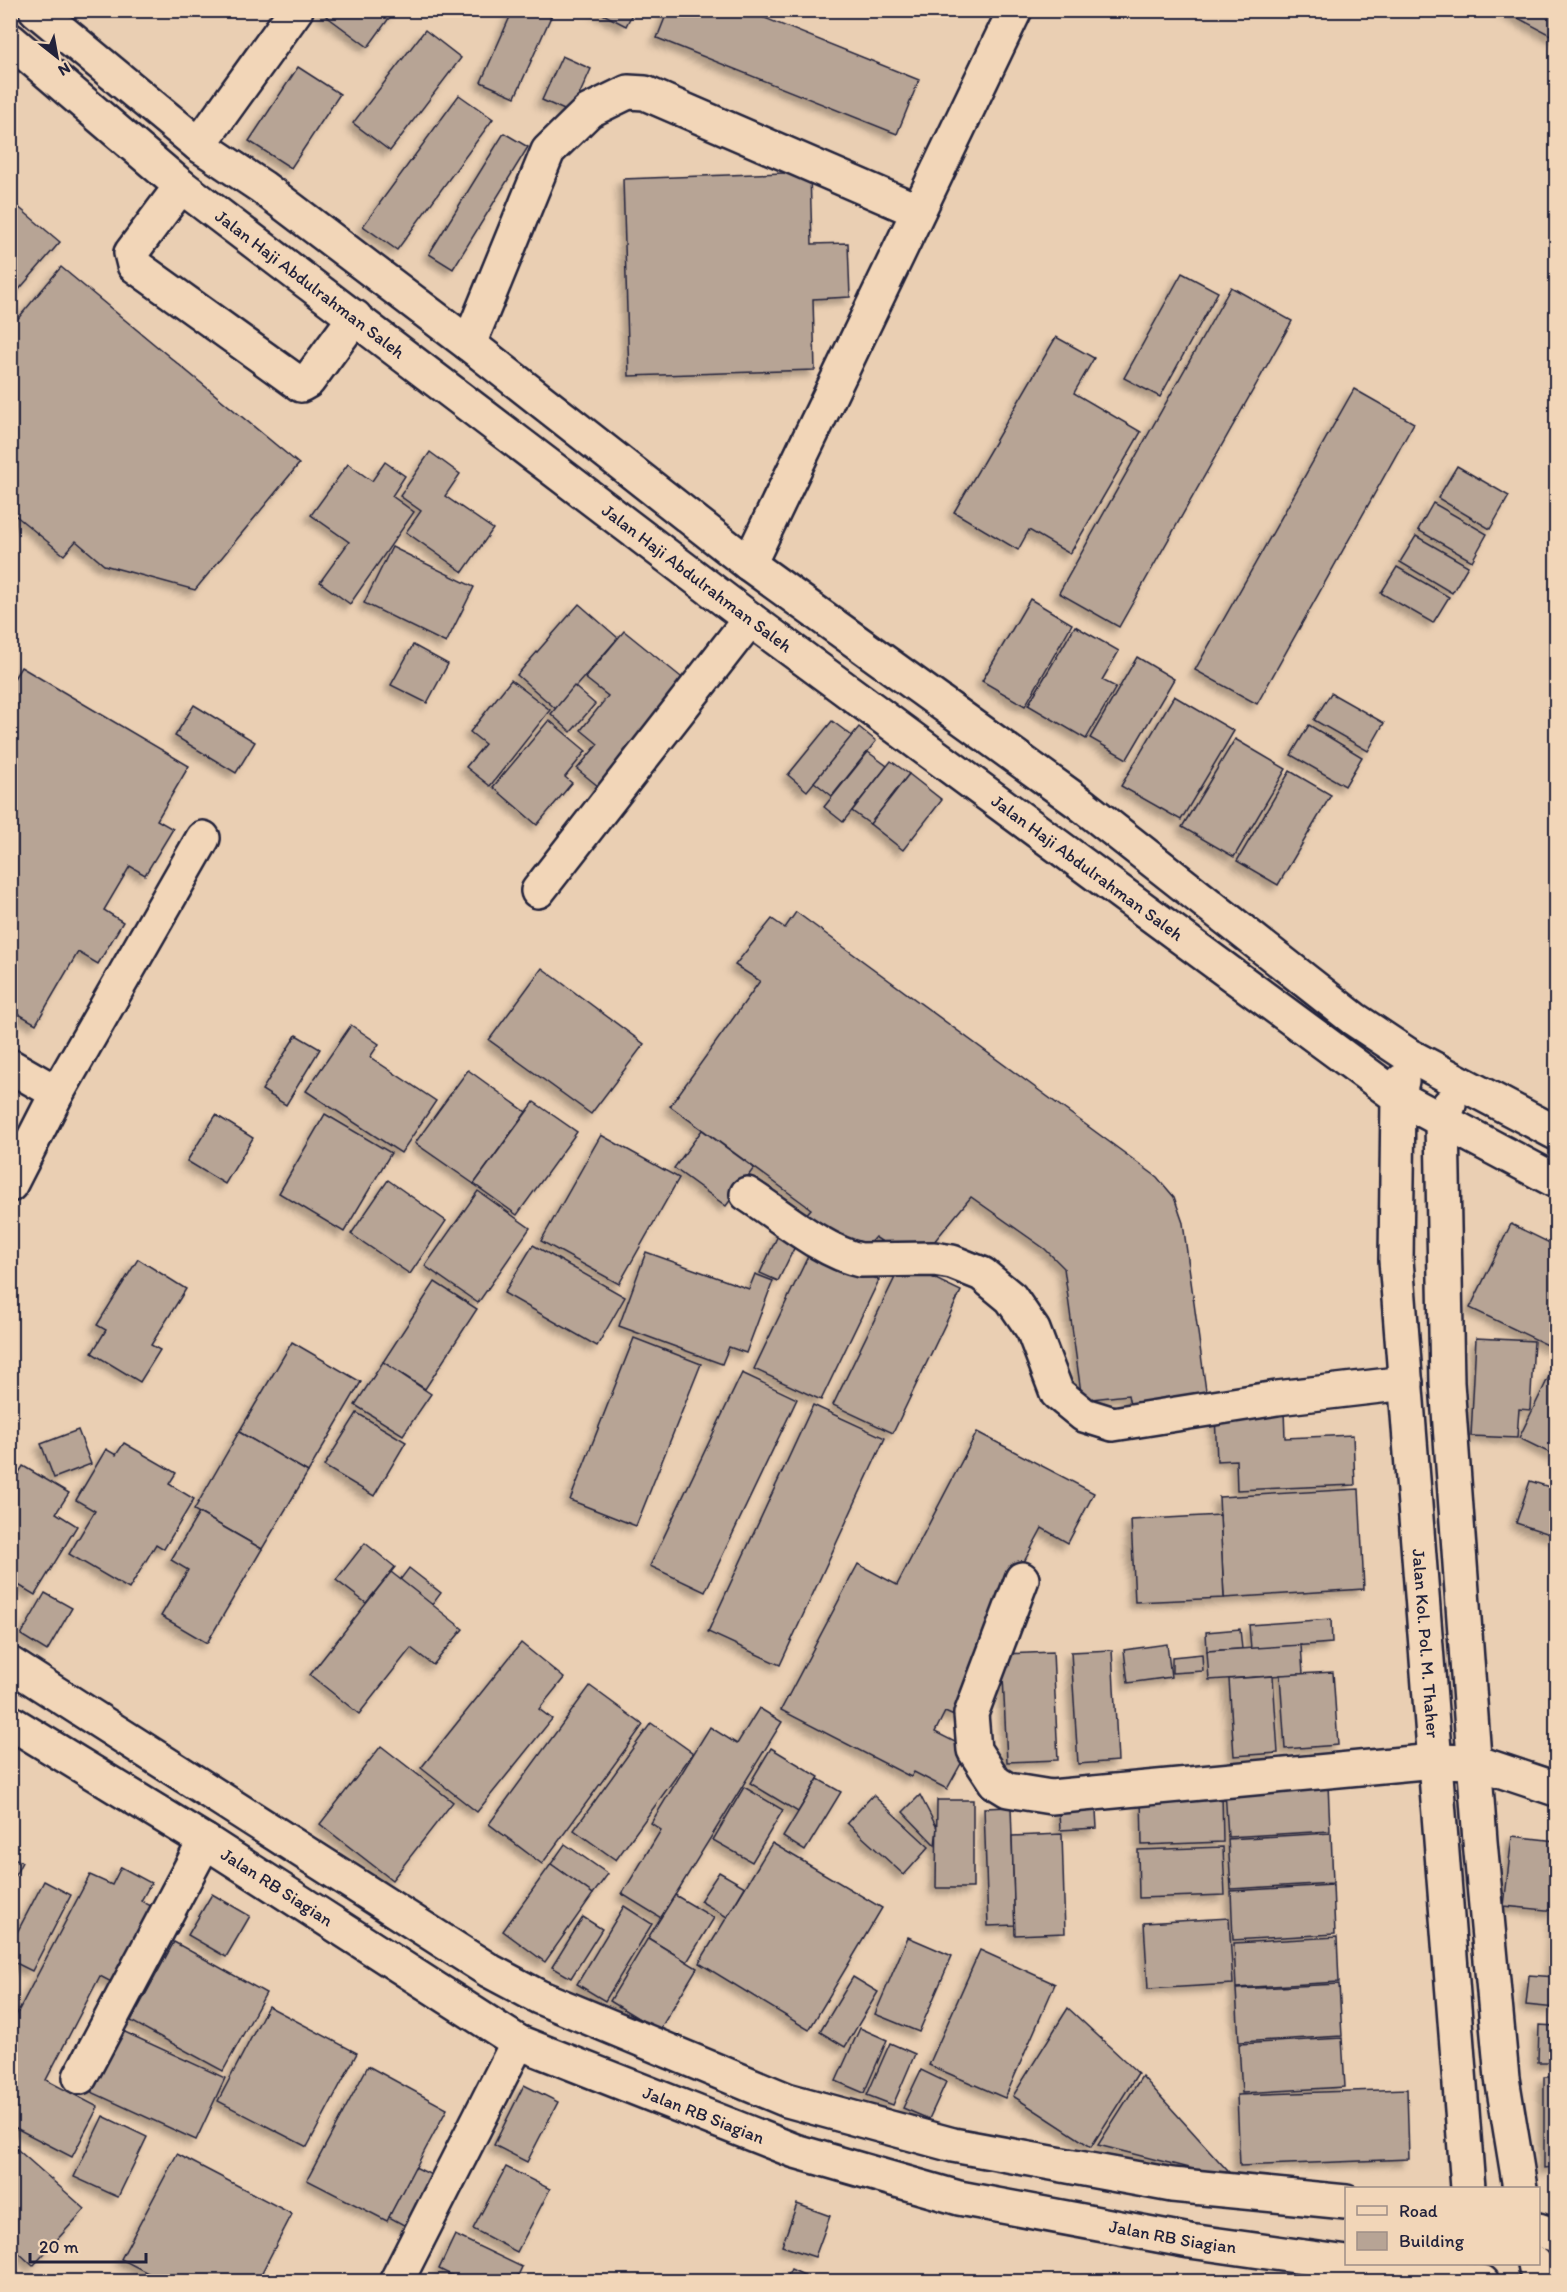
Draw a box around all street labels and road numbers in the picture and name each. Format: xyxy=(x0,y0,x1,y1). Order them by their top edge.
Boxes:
street label: Jalan Haji Abdulrahman Saleh xyxy=(211,205,410,364)
street label: Jalan Haji Abdulrahman Saleh xyxy=(598,499,797,657)
street label: Jalan Haji Abdulrahman Saleh xyxy=(987,790,1188,946)
street label: Jalan Kol. Pol. M. Thaher xyxy=(1407,1548,1444,1740)
street label: Jalan RB Siagian xyxy=(217,1843,337,1932)
street label: Jalan RB Siagian xyxy=(640,2081,768,2149)
street label: Jalan RB Siagian xyxy=(1107,2215,1238,2258)

